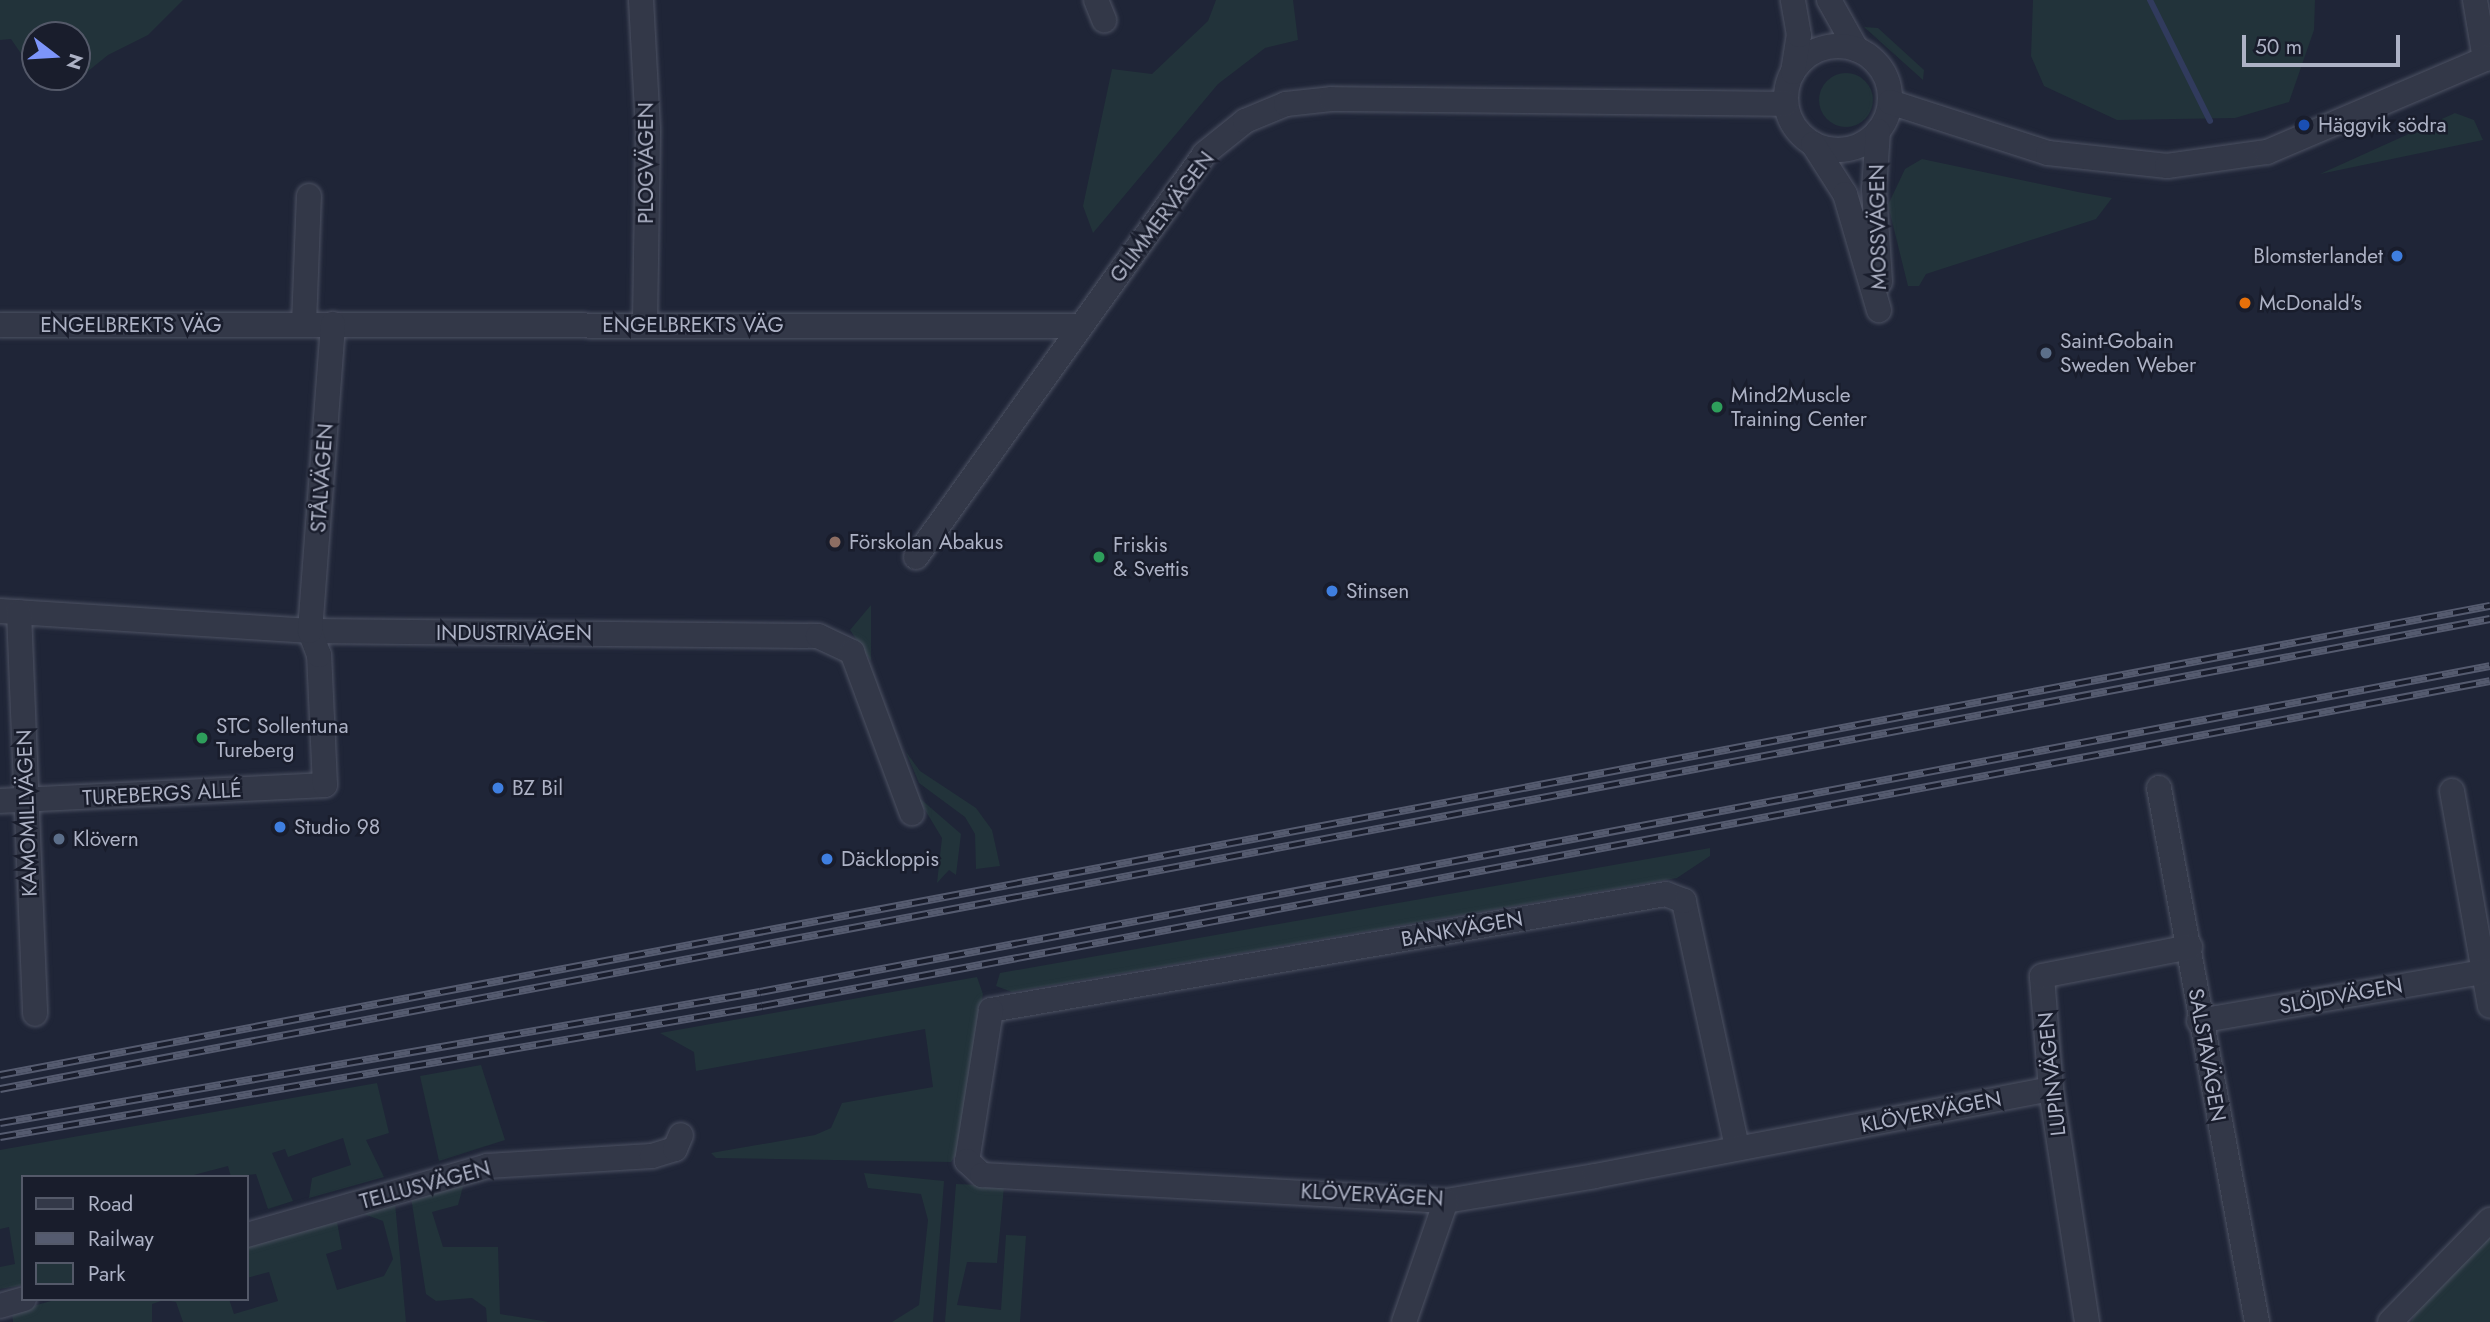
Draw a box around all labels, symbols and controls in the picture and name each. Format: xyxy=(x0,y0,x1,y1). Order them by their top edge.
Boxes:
north arrow xyxy=(21,21,91,91)
scale bar xyxy=(2245,21,2402,65)
text: 50 m xyxy=(2255,32,2302,62)
text: N xyxy=(60,51,90,73)
street label: PLOGVÄGEN xyxy=(633,102,659,224)
place label: Häggvik södra xyxy=(2318,112,2447,138)
marker: Häggvik södra xyxy=(2296,117,2312,133)
street label: GLIMMERVÄGEN xyxy=(1105,147,1219,287)
street label: MOSSVÄGEN xyxy=(1864,164,1892,290)
place label: Blomsterlandet xyxy=(2253,243,2383,269)
marker: Blomsterlandet xyxy=(2389,248,2405,264)
place label: McDonald's xyxy=(2259,290,2362,316)
marker: McDonald's xyxy=(2237,295,2253,311)
street label: ENGELBREKTS VÄG xyxy=(40,312,222,338)
street label: ENGELBREKTS VÄG xyxy=(602,312,784,338)
place label: Saint-Gobain Sweden Weber xyxy=(2060,328,2196,378)
marker: Saint-Gobain Sweden Weber xyxy=(2038,345,2054,361)
place label: Mind2Muscle Training Center xyxy=(1731,382,1867,432)
marker: Mind2Muscle Training Center xyxy=(1709,399,1725,415)
street label: STÅLVÄGEN xyxy=(306,423,338,533)
place label: Förskolan Abakus xyxy=(849,529,1003,555)
place label: Friskis & Svettis xyxy=(1113,532,1189,582)
marker: Förskolan Abakus xyxy=(827,534,843,550)
marker: Friskis & Svettis xyxy=(1091,549,1107,565)
place label: Stinsen xyxy=(1346,578,1409,604)
marker: Stinsen xyxy=(1324,583,1340,599)
street label: INDUSTRIVÄGEN xyxy=(436,620,592,646)
place label: STC Sollentuna Tureberg xyxy=(216,713,349,763)
street label: KAMOMILLVÄGEN xyxy=(11,729,43,897)
marker: STC Sollentuna Tureberg xyxy=(194,730,210,746)
place label: BZ Bil xyxy=(512,775,563,801)
street label: TUREBERGS ALLÉ xyxy=(82,777,242,811)
marker: BZ Bil xyxy=(490,780,506,796)
place label: Studio 98 xyxy=(294,814,380,840)
marker: Studio 98 xyxy=(272,819,288,835)
place label: Klövern xyxy=(73,826,139,852)
marker: Klövern xyxy=(51,831,67,847)
place label: Däckloppis xyxy=(841,846,939,872)
marker: Däckloppis xyxy=(819,851,835,867)
street label: BANKVÄGEN xyxy=(1399,906,1525,952)
street label: SLÖJDVÄGEN xyxy=(2277,973,2405,1019)
street label: SALSTAVÄGEN xyxy=(2183,986,2231,1124)
street label: LUPINVÄGEN xyxy=(2033,1011,2071,1137)
street label: KLÖVERVÄGEN xyxy=(1858,1086,2004,1138)
street label: TELLUSVÄGEN xyxy=(357,1155,493,1215)
legend xyxy=(21,1175,248,1301)
street label: KLÖVERVÄGEN xyxy=(1300,1179,1444,1211)
text: Road xyxy=(88,1189,133,1219)
text: Railway xyxy=(88,1224,154,1254)
text: Park xyxy=(88,1259,125,1289)

